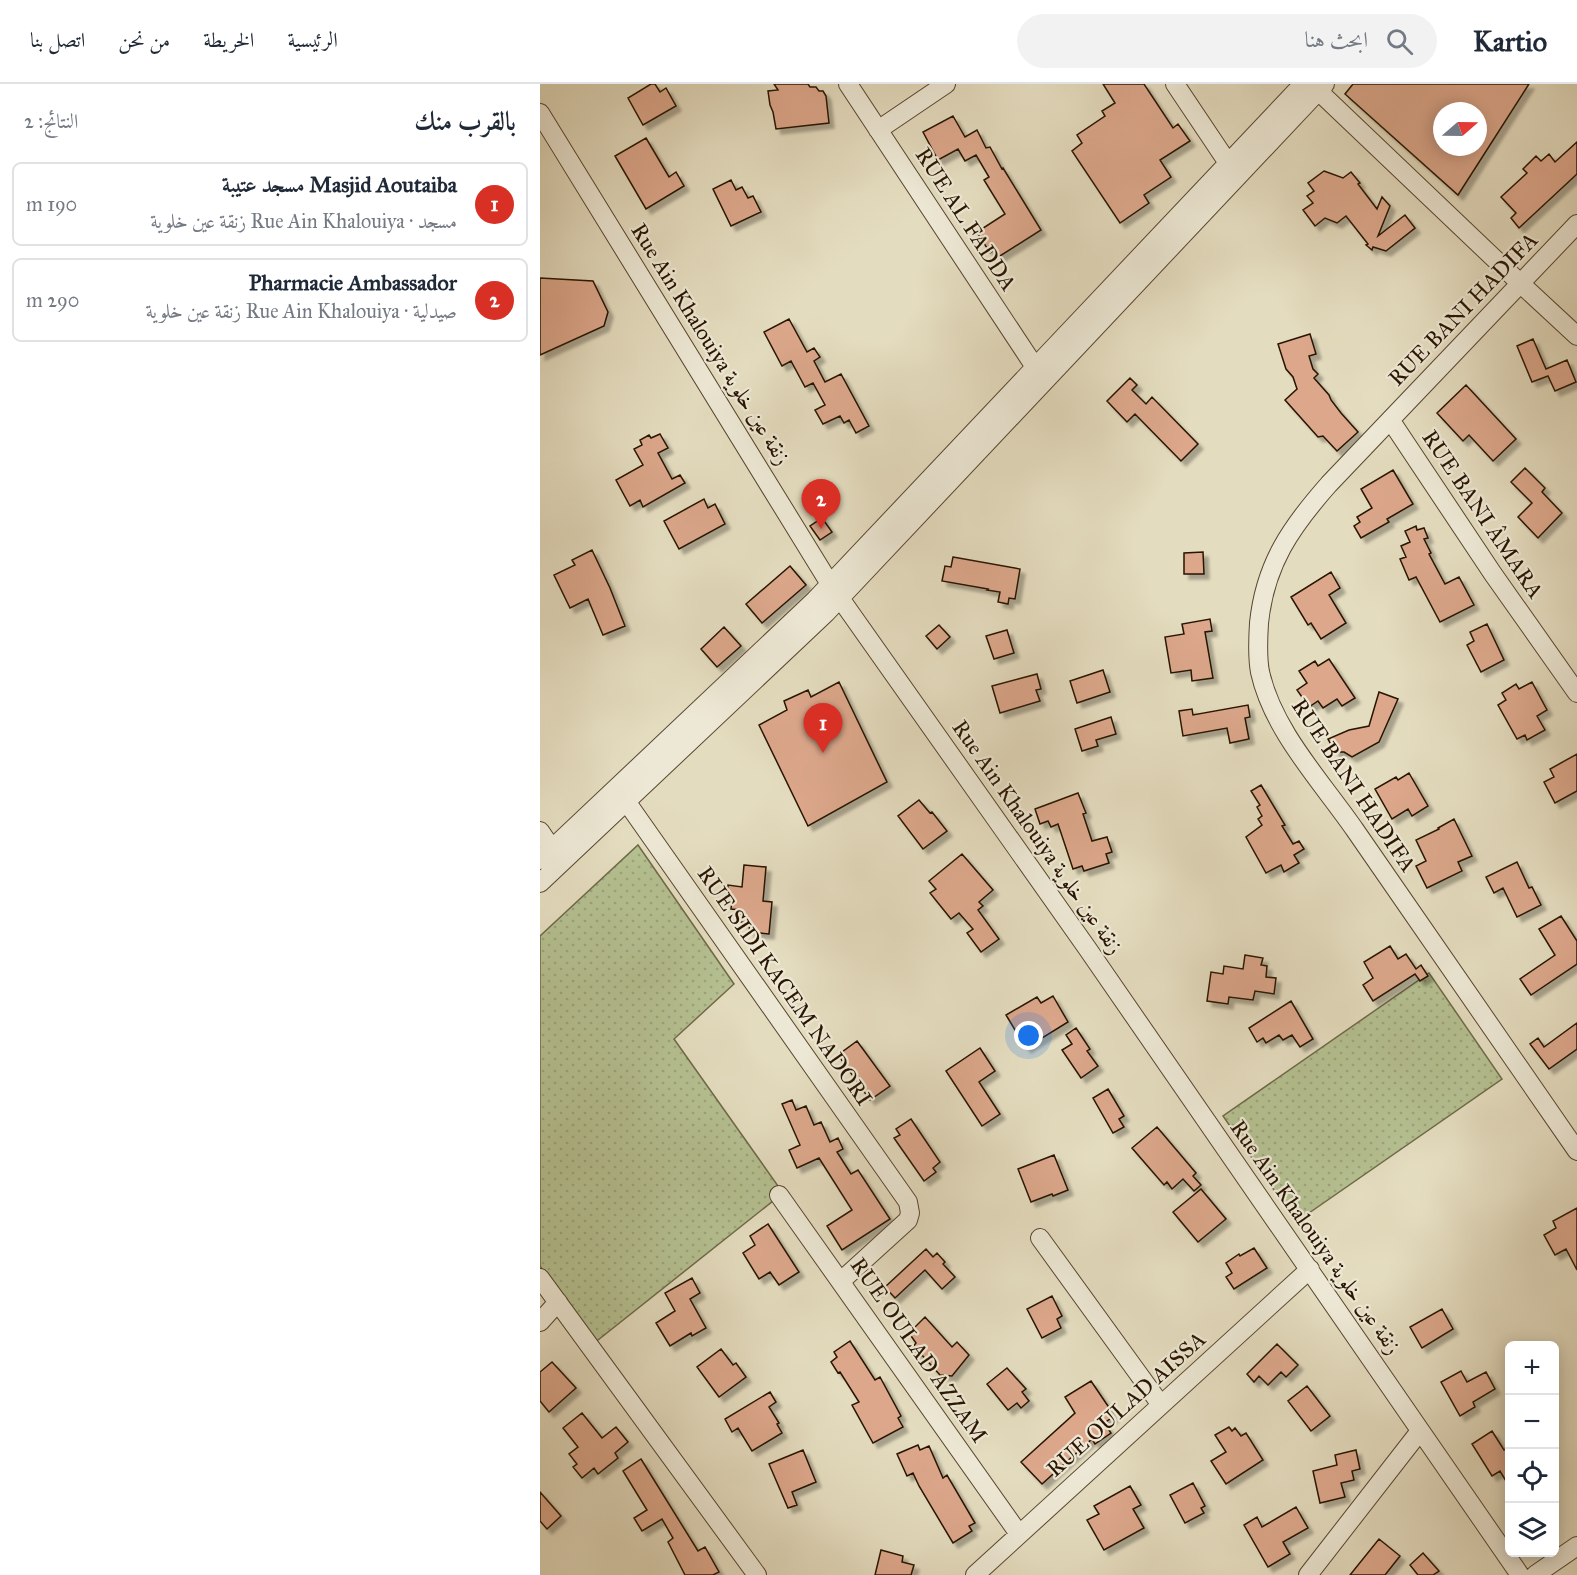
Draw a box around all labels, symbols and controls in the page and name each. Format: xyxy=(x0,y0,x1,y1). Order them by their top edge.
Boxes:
search box xyxy=(1017,14,1437,68)
text: Kartio xyxy=(1473,24,1547,59)
icon: search xyxy=(1383,25,1416,58)
text: ابحث هنا xyxy=(1305,26,1368,53)
text: اتصل بنا xyxy=(30,27,85,53)
text: من نحن xyxy=(118,27,170,53)
text: الخريطة xyxy=(203,27,254,53)
text: الرئيسية xyxy=(287,27,338,53)
north arrow xyxy=(1433,102,1487,156)
text: بالقرب منك xyxy=(414,105,516,137)
text: النتائج: 2 xyxy=(24,109,78,133)
street label: RUE AL FADDA xyxy=(910,142,1022,296)
text: Masjid Aoutaiba مسجد عتيبة xyxy=(222,171,457,198)
text: 190 m xyxy=(26,192,77,216)
text: 1 xyxy=(491,192,498,216)
text: مسجد · Rue Ain Khalouiya زنقة عين خلوية xyxy=(150,209,457,233)
street label: Rue Ain Khalouiya زنقة عين خلوية xyxy=(625,218,797,470)
street label: RUE BANI HADIFA xyxy=(1383,226,1543,391)
text: Pharmacie Ambassador xyxy=(249,269,457,296)
text: 290 m xyxy=(26,288,79,312)
text: 2 xyxy=(490,288,499,312)
text: صيدلية · Rue Ain Khalouiya زنقة عين خلوية xyxy=(145,299,457,323)
street label: RUE BANI ÂMARA xyxy=(1417,425,1549,604)
pin: 2 xyxy=(802,480,840,529)
street label: RUE BANI HADIFA xyxy=(1286,693,1422,877)
pin: 1 xyxy=(804,704,842,753)
street label: Rue Ain Khalouiya زنقة عين خلوية xyxy=(947,715,1129,959)
street label: RUE SIDI KACEM NADORI xyxy=(692,861,878,1111)
your location xyxy=(1014,1021,1043,1050)
street label: Rue Ain Khalouiya زنقة عين خلوية xyxy=(1225,1115,1407,1359)
street label: RUE OULAD AZZAM xyxy=(845,1252,993,1448)
street label: RUE OULAD AISSA xyxy=(1041,1325,1211,1483)
map controls xyxy=(1505,1341,1559,1557)
button: + xyxy=(1505,1341,1559,1395)
button: − xyxy=(1505,1395,1559,1449)
button: locate xyxy=(1505,1449,1559,1503)
button: layers xyxy=(1505,1503,1559,1557)

